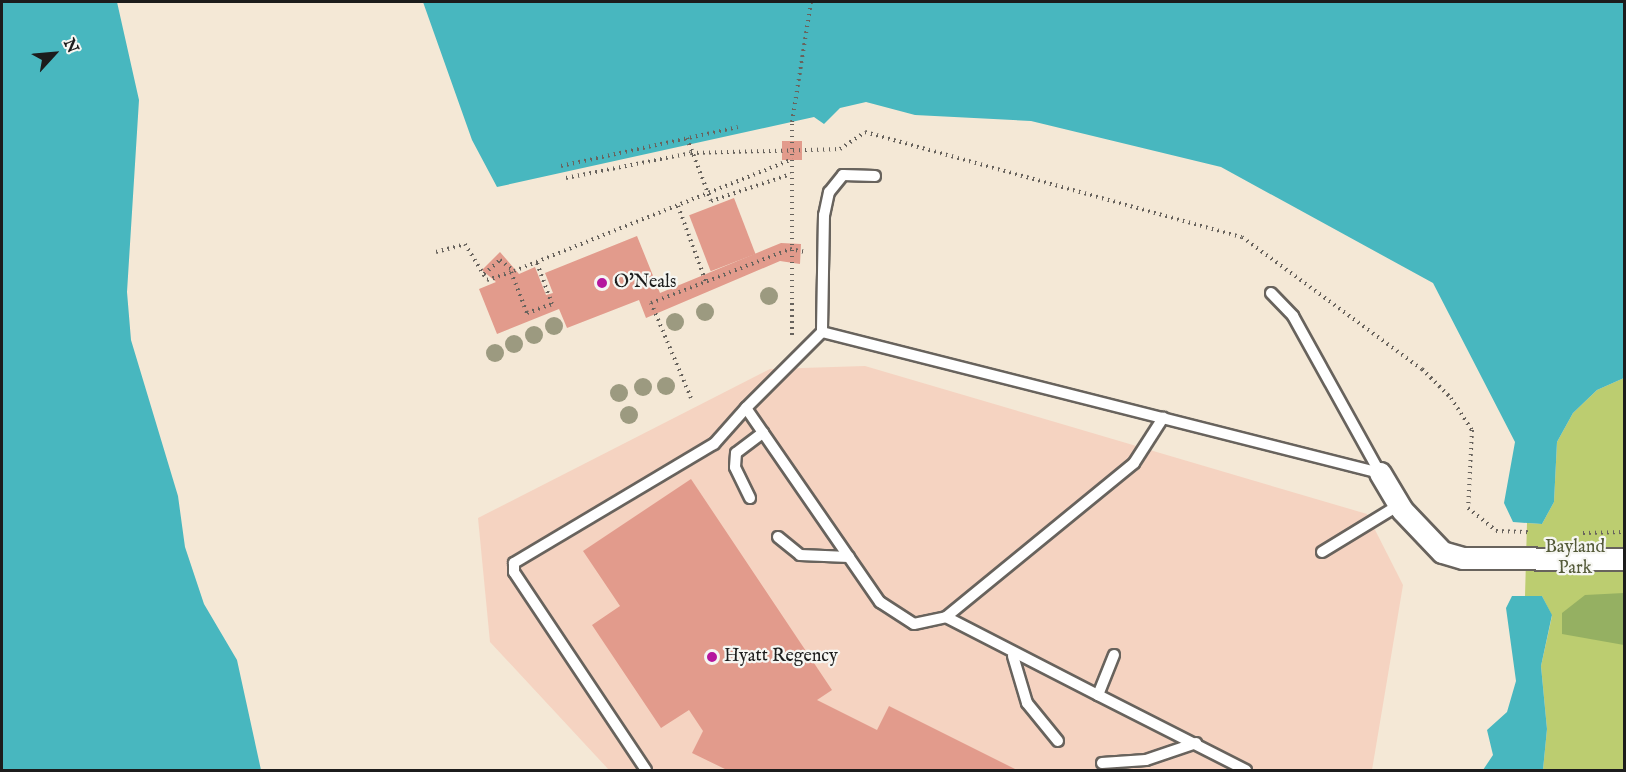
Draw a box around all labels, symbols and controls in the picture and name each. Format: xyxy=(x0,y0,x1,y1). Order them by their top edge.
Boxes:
north arrow xyxy=(24,24,84,84)
text: N xyxy=(58,36,82,57)
place label: O'Neals xyxy=(614,272,676,294)
marker: O'Neals xyxy=(595,276,609,290)
park label: Bayland Park xyxy=(1545,538,1605,580)
place label: Hyatt Regency xyxy=(724,646,838,668)
marker: Hyatt Regency xyxy=(705,650,719,664)

